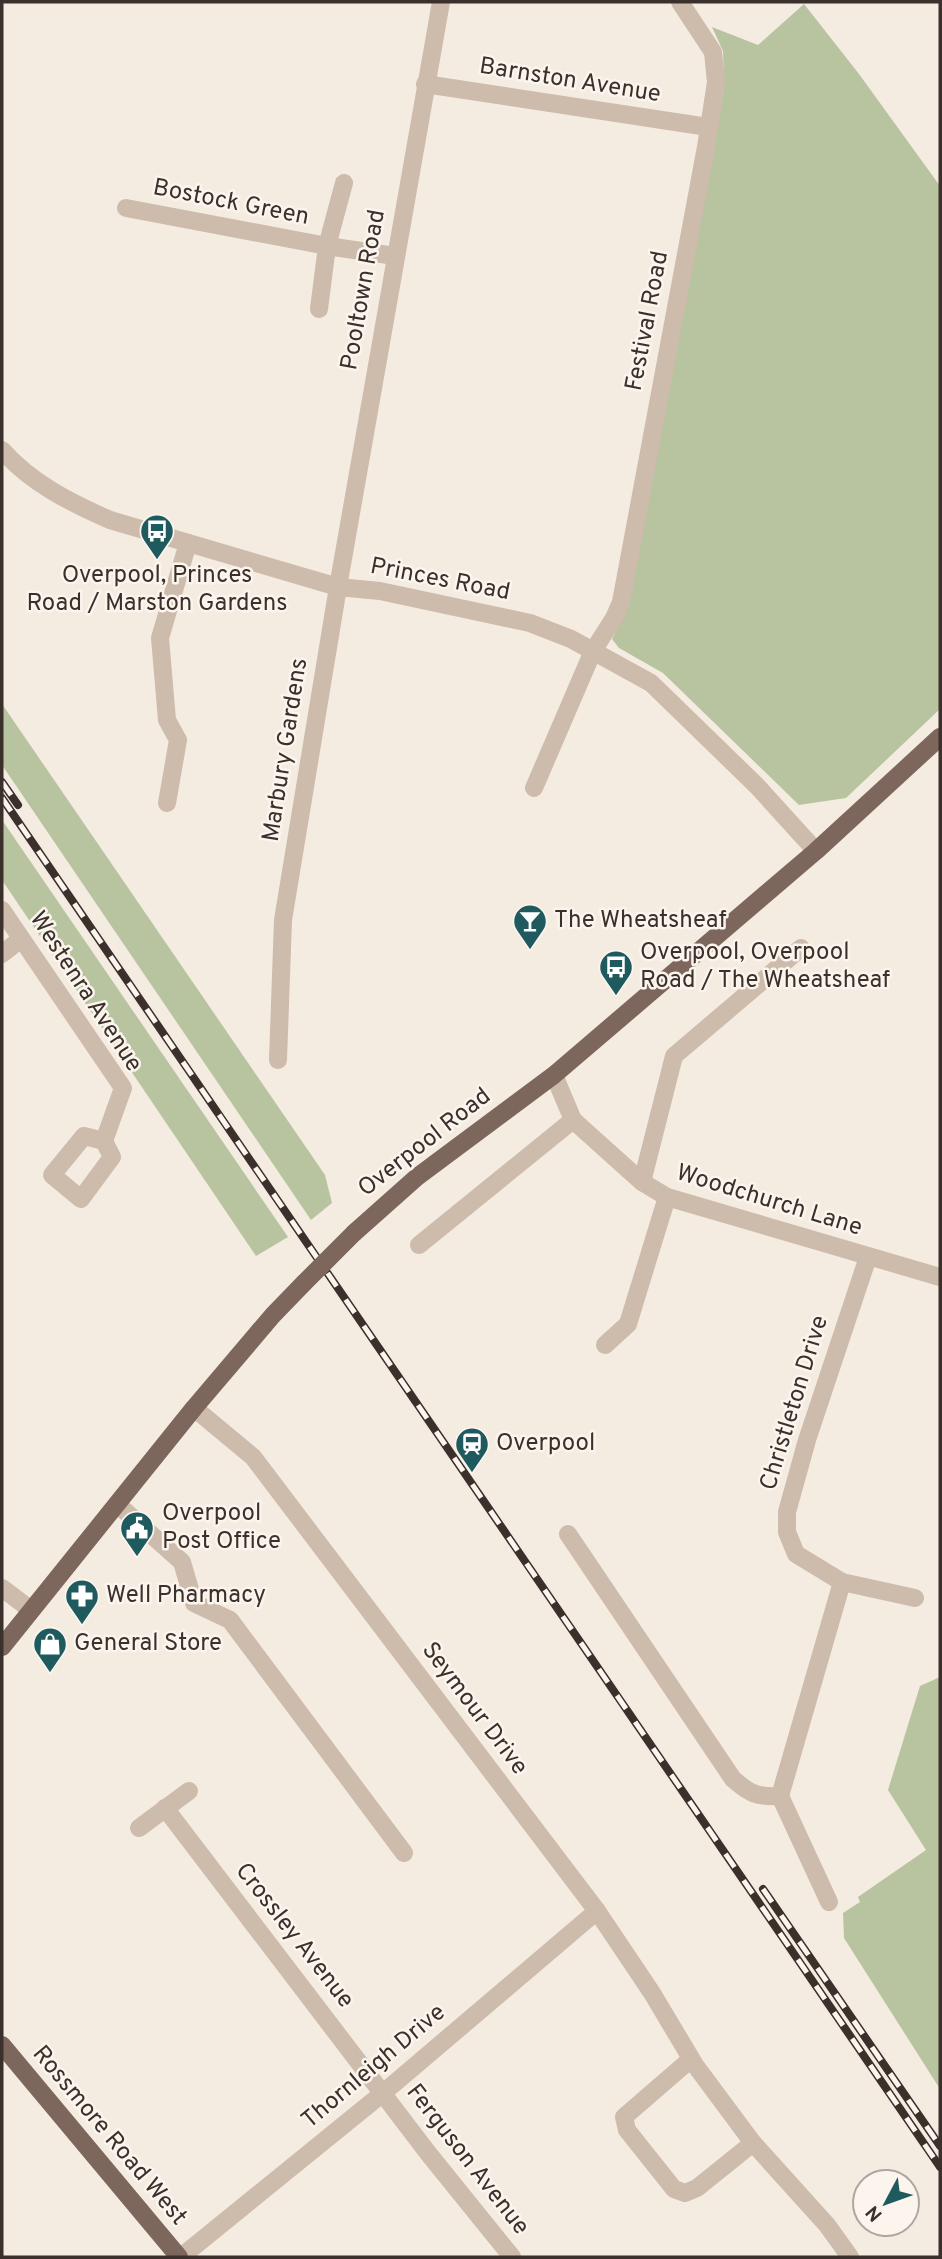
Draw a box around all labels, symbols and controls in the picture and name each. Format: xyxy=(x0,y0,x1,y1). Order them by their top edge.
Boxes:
street label: Barnston Avenue xyxy=(477,52,663,110)
street label: Bostock Green xyxy=(150,173,312,233)
street label: Pooltown Road xyxy=(335,207,393,373)
street label: Festival Road xyxy=(620,249,676,393)
bus stop icon: Overpool, Princes Road / Marston Gardens xyxy=(138,512,176,561)
street label: Princes Road xyxy=(368,552,512,608)
place label: Overpool, Princes Road / Marston Gardens xyxy=(26,561,288,619)
street label: Marbury Gardens xyxy=(257,656,315,844)
bar icon: The Wheatsheaf xyxy=(511,902,549,951)
street label: Westenra Avenue xyxy=(22,906,148,1078)
place label: The Wheatsheaf xyxy=(554,906,726,936)
place label: Overpool, Overpool Road / The Wheatsheaf xyxy=(640,938,890,996)
bus stop icon: Overpool, Overpool Road / The Wheatsheaf xyxy=(597,948,635,997)
street label: Overpool Road xyxy=(353,1082,497,1204)
street label: Woodchurch Lane xyxy=(672,1158,866,1244)
street label: Christleton Drive xyxy=(754,1312,836,1494)
station icon: Overpool xyxy=(453,1425,491,1474)
place label: Overpool xyxy=(496,1429,595,1459)
place label: Overpool Post Office xyxy=(162,1499,281,1557)
public building icon: Overpool Post Office xyxy=(118,1509,156,1558)
pharmacy icon: Well Pharmacy xyxy=(63,1577,101,1626)
place label: Well Pharmacy xyxy=(106,1581,266,1611)
shop icon: General Store xyxy=(31,1625,69,1674)
place label: General Store xyxy=(74,1629,222,1659)
street label: Seymour Drive xyxy=(414,1637,534,1781)
street label: Crossley Avenue xyxy=(228,1857,360,2015)
street label: Thornleigh Drive xyxy=(296,1998,452,2136)
street label: Rossmore Road West xyxy=(25,2040,193,2232)
street label: Ferguson Avenue xyxy=(399,2079,535,2241)
north arrow xyxy=(851,2168,921,2238)
text: N xyxy=(861,2200,888,2226)

